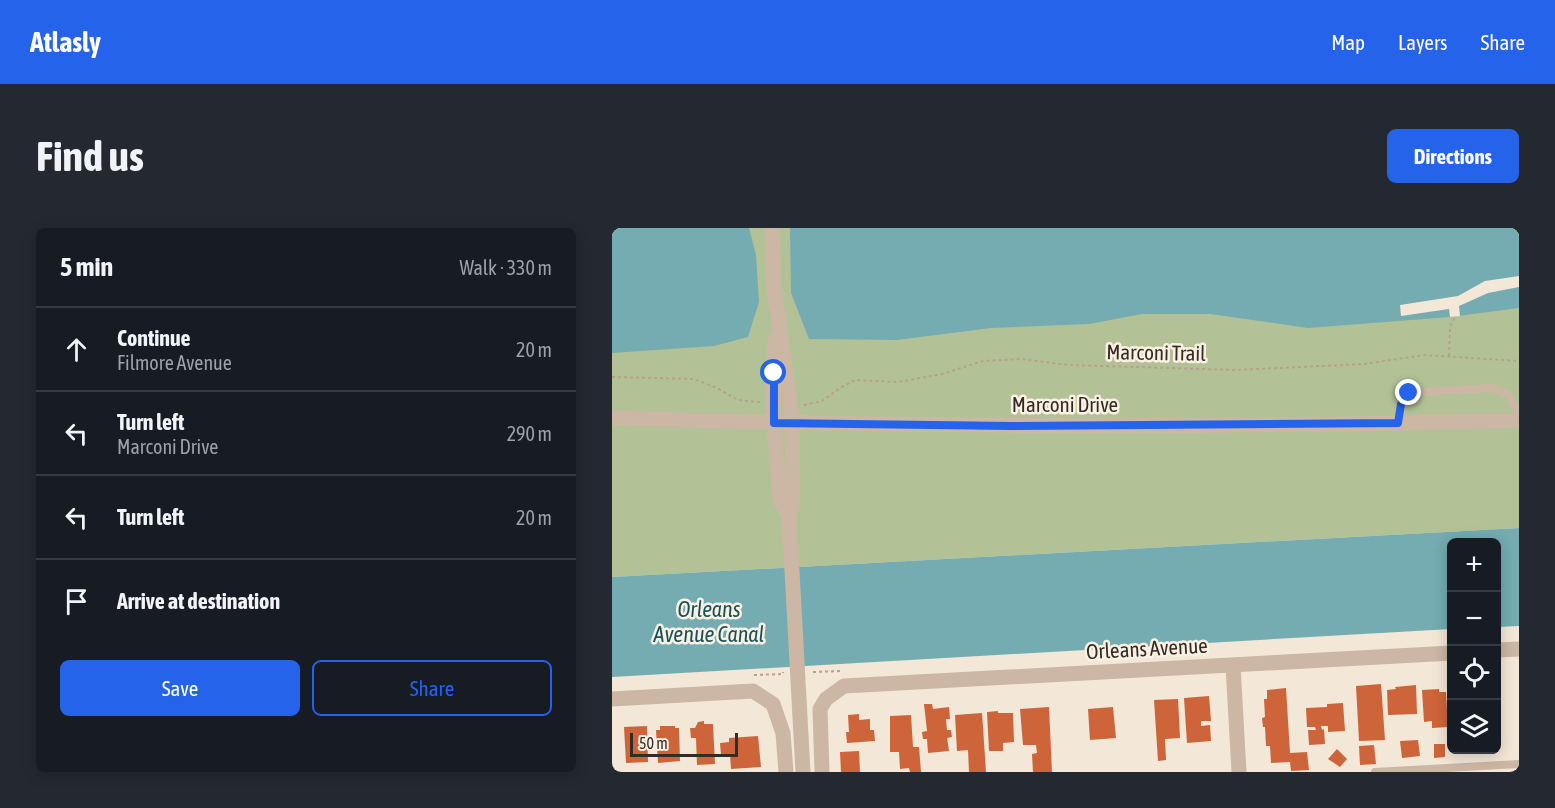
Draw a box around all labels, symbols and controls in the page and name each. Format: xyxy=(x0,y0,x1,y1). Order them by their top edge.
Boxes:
text: Atlasly xyxy=(30,26,101,58)
text: Map xyxy=(1331,30,1365,54)
text: Layers xyxy=(1398,30,1448,54)
text: Share xyxy=(1481,30,1525,54)
button: Directions xyxy=(1387,129,1519,183)
text: Find us xyxy=(36,132,144,180)
text: 5 min xyxy=(60,252,113,282)
text: Walk · 330 m xyxy=(460,256,552,279)
text: Continue xyxy=(117,325,191,351)
icon: ahead xyxy=(60,333,93,366)
text: 20 m xyxy=(516,338,552,361)
street label: Marconi Trail xyxy=(1106,339,1206,365)
text: Filmore Avenue xyxy=(117,351,232,374)
route start xyxy=(760,359,786,385)
route end xyxy=(1395,379,1421,405)
street label: Marconi Drive xyxy=(1012,392,1118,416)
text: Turn left xyxy=(117,409,184,435)
icon: left xyxy=(60,417,93,450)
text: 290 m xyxy=(507,422,552,445)
text: Marconi Drive xyxy=(117,435,218,458)
icon: left xyxy=(60,501,93,534)
text: Turn left xyxy=(117,504,184,530)
text: 20 m xyxy=(516,506,552,529)
map controls xyxy=(1447,538,1501,754)
button: + xyxy=(1447,538,1501,592)
icon: arrive xyxy=(60,585,93,618)
text: Arrive at destination xyxy=(117,588,280,614)
button: − xyxy=(1447,592,1501,646)
water label: Orleans Avenue Canal xyxy=(653,596,764,647)
street label: Orleans Avenue xyxy=(1086,633,1208,663)
button: locate xyxy=(1447,646,1501,700)
button: Save xyxy=(60,660,300,716)
button: Share xyxy=(312,660,552,716)
button: layers xyxy=(1447,700,1501,754)
scale bar xyxy=(630,730,738,758)
text: 50 m xyxy=(639,734,668,752)

